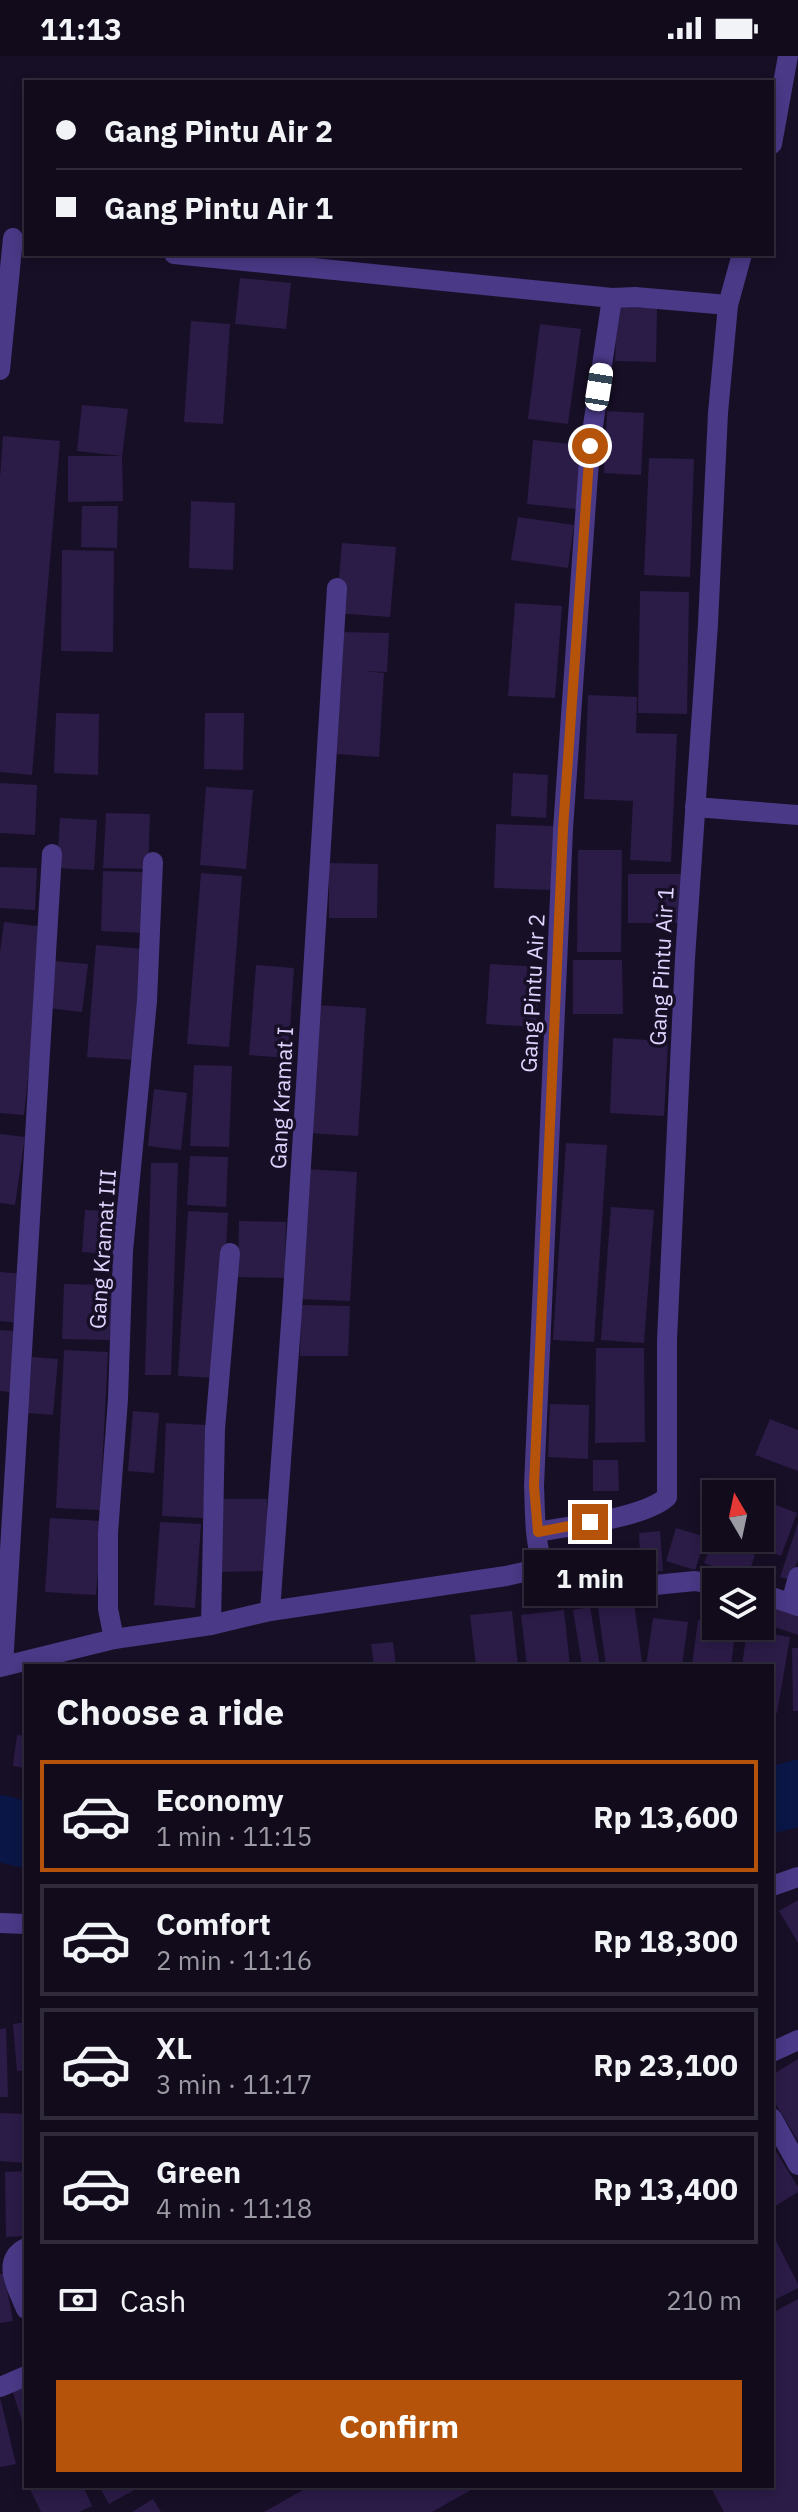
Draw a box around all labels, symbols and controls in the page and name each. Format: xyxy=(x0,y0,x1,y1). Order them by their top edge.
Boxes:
text: 11:13 xyxy=(40,9,122,48)
text: Gang Pintu Air 2 xyxy=(104,111,333,150)
text: Gang Pintu Air 1 xyxy=(104,188,333,227)
car xyxy=(583,361,615,413)
route start xyxy=(572,428,608,464)
street label: Gang Pintu Air 1 xyxy=(642,886,680,1046)
street label: Gang Pintu Air 2 xyxy=(513,913,551,1073)
street label: Gang Kramat I xyxy=(263,1026,299,1170)
street label: Gang Kramat III xyxy=(82,1168,122,1330)
north arrow xyxy=(702,1480,774,1552)
map controls xyxy=(702,1480,774,1640)
route end xyxy=(572,1504,608,1540)
callout: 1 min xyxy=(524,1550,656,1606)
text: 1 min xyxy=(556,1561,624,1595)
button: layers xyxy=(702,1568,774,1640)
text: Choose a ride xyxy=(56,1688,284,1735)
icon: car xyxy=(60,1780,132,1852)
text: Economy xyxy=(156,1780,284,1819)
text: Rp 13,600 xyxy=(593,1797,738,1836)
text: 1 min · 11:15 xyxy=(156,1819,312,1853)
icon: car xyxy=(60,1904,132,1976)
text: Comfort xyxy=(156,1904,271,1943)
text: Rp 18,300 xyxy=(593,1921,738,1960)
text: 2 min · 11:16 xyxy=(156,1943,312,1977)
icon: car xyxy=(60,2028,132,2100)
text: XL xyxy=(156,2028,192,2067)
text: Rp 23,100 xyxy=(593,2045,738,2084)
text: 3 min · 11:17 xyxy=(156,2067,312,2101)
icon: car xyxy=(60,2152,132,2224)
text: Green xyxy=(156,2152,241,2191)
text: Rp 13,400 xyxy=(593,2169,738,2208)
text: 4 min · 11:18 xyxy=(156,2191,312,2225)
icon: cash xyxy=(56,2278,100,2322)
text: Cash xyxy=(120,2281,186,2320)
text: 210 m xyxy=(666,2283,742,2317)
button: Confirm xyxy=(56,2380,742,2472)

